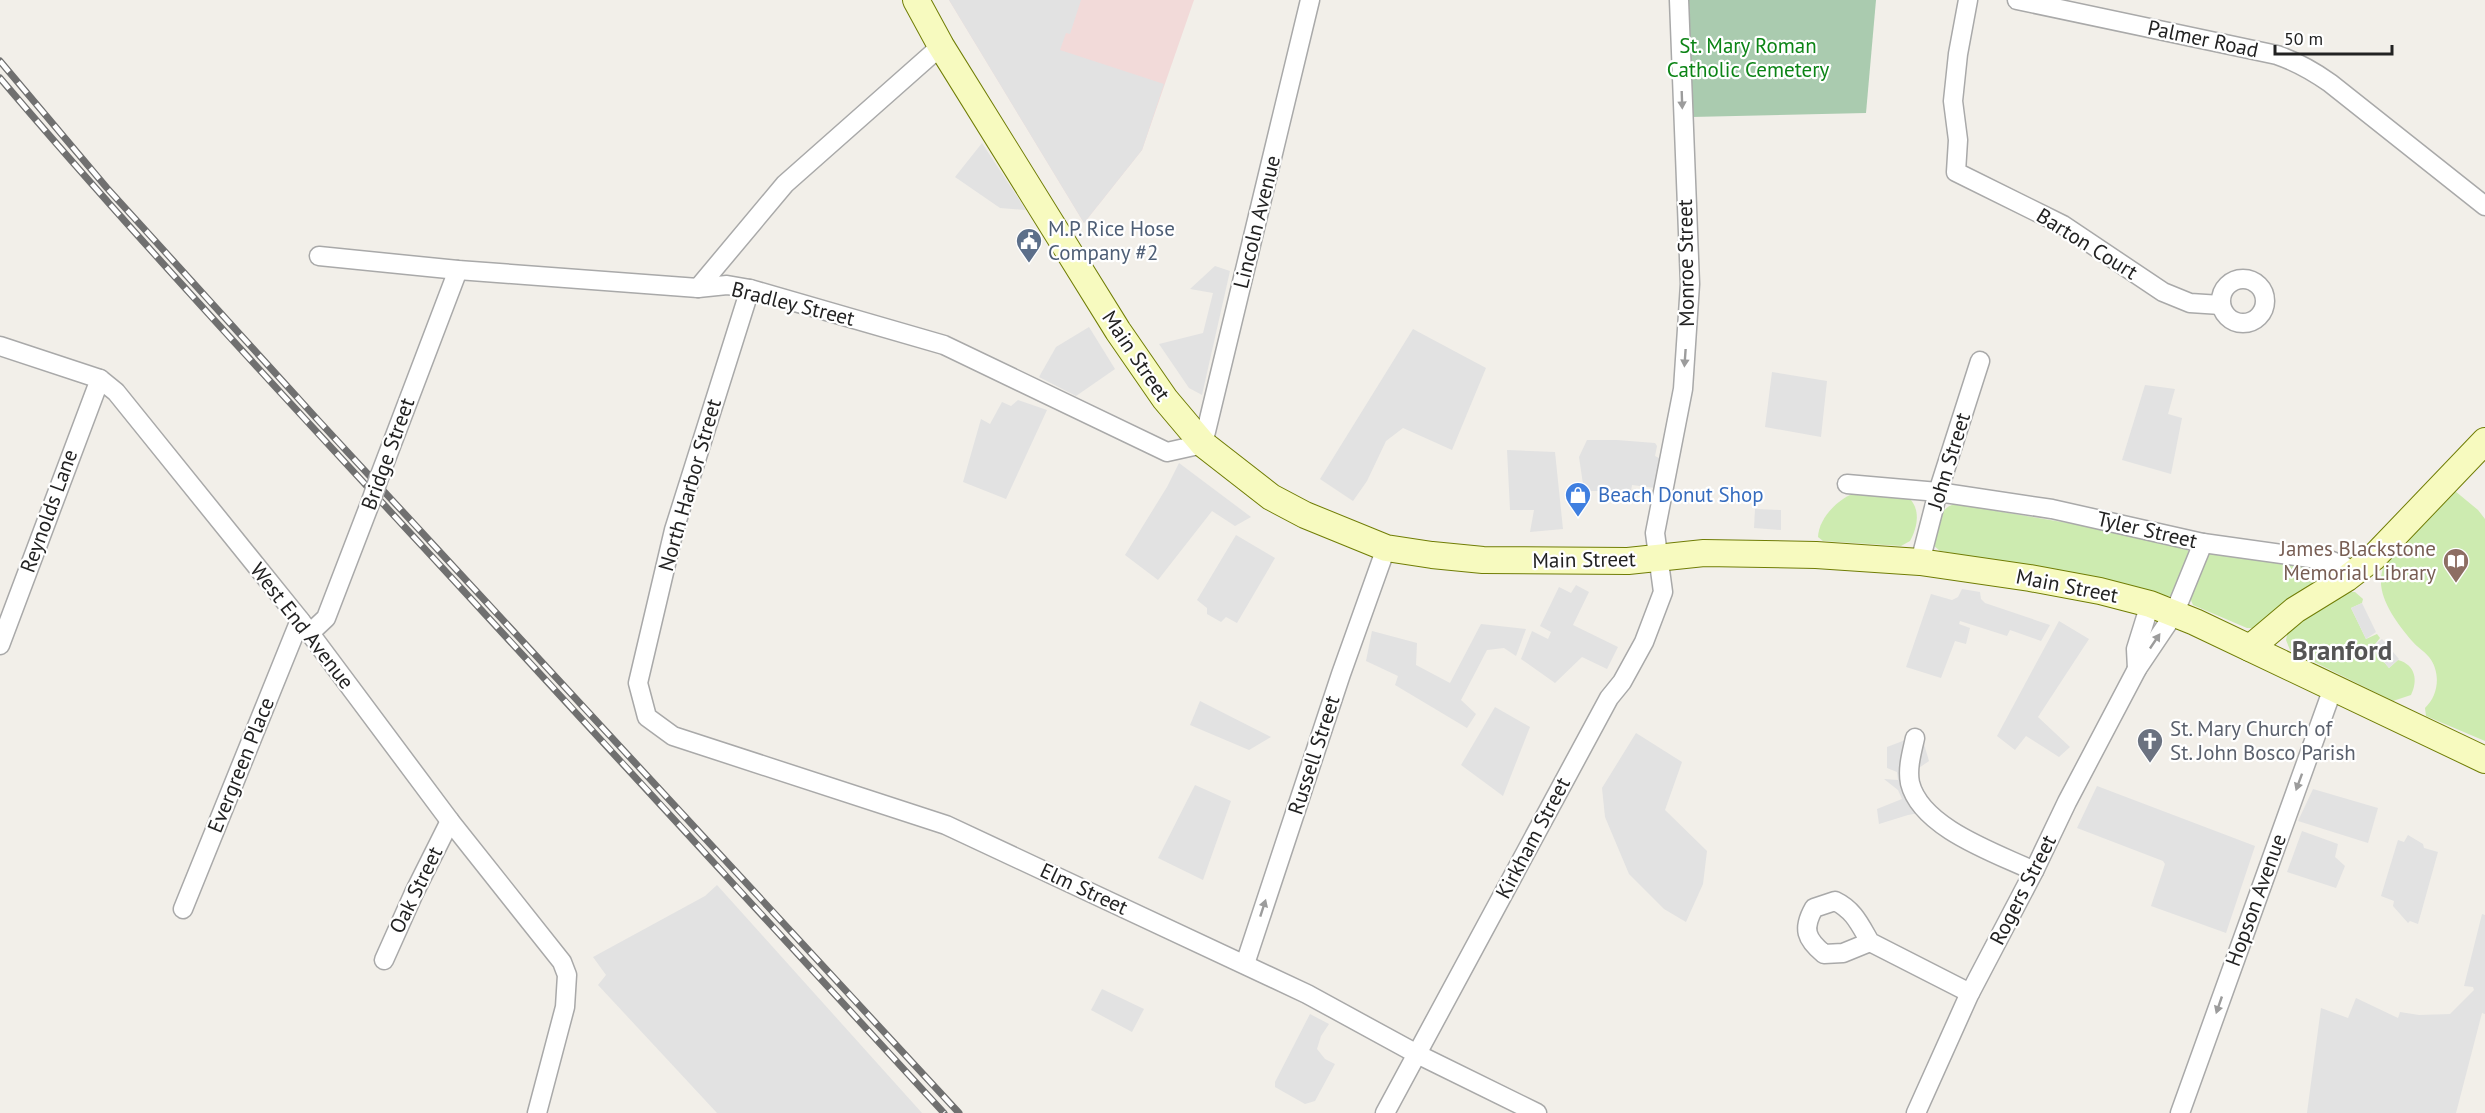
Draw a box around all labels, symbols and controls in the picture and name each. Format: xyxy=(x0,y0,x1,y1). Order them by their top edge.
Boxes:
street label: Palmer Road xyxy=(2145,14,2261,63)
scale bar xyxy=(2275,18,2392,56)
text: 50 m xyxy=(2284,27,2323,50)
park label: St. Mary Roman Catholic Cemetery xyxy=(1667,32,1829,83)
one-way arrow xyxy=(1677,91,1686,110)
street label: Lincoln Avenue xyxy=(1227,152,1286,291)
street label: Monroe Street xyxy=(1671,199,1700,327)
street label: Barton Court xyxy=(2032,202,2143,285)
place label: M.P. Rice Hose Company #2 xyxy=(1048,215,1175,266)
public building icon: M.P. Rice Hose Company #2 xyxy=(1014,226,1044,264)
street label: Bradley Street xyxy=(729,275,857,332)
street label: Main Street xyxy=(1096,305,1177,406)
one-way arrow xyxy=(1680,349,1690,368)
street label: Bridge Street xyxy=(355,394,420,514)
street label: North Harbor Street xyxy=(652,396,727,574)
street label: John Street xyxy=(1921,409,1976,513)
street label: Reynolds Lane xyxy=(14,446,83,576)
shop icon: Beach Donut Shop xyxy=(1563,480,1593,518)
place label: Beach Donut Shop xyxy=(1598,481,1764,508)
street label: Tyler Street xyxy=(2094,505,2200,554)
place label: James Blackstone Memorial Library xyxy=(2279,535,2436,586)
street label: Main Street xyxy=(1532,545,1636,574)
library icon: James Blackstone Memorial Library xyxy=(2441,546,2471,584)
street label: West End Avenue xyxy=(245,557,360,694)
street label: Main Street xyxy=(2014,562,2120,609)
one-way arrow xyxy=(2150,633,2161,650)
district label: Branford xyxy=(2292,633,2392,667)
street label: Russell Street xyxy=(1282,692,1345,818)
street label: Evergreen Place xyxy=(201,693,280,836)
place label: St. Mary Church of St. John Bosco Parish xyxy=(2170,715,2356,766)
church icon: St. Mary Church of St. John Bosco Parish xyxy=(2135,726,2165,764)
street label: Kirkham Street xyxy=(1489,772,1576,903)
one-way arrow xyxy=(2293,773,2303,791)
street label: Rogers Street xyxy=(1983,830,2062,949)
street label: Hopson Avenue xyxy=(2219,830,2292,970)
street label: Oak Street xyxy=(383,842,448,938)
street label: Elm Street xyxy=(1036,857,1132,921)
one-way arrow xyxy=(1259,899,1268,917)
one-way arrow xyxy=(2213,996,2223,1014)

